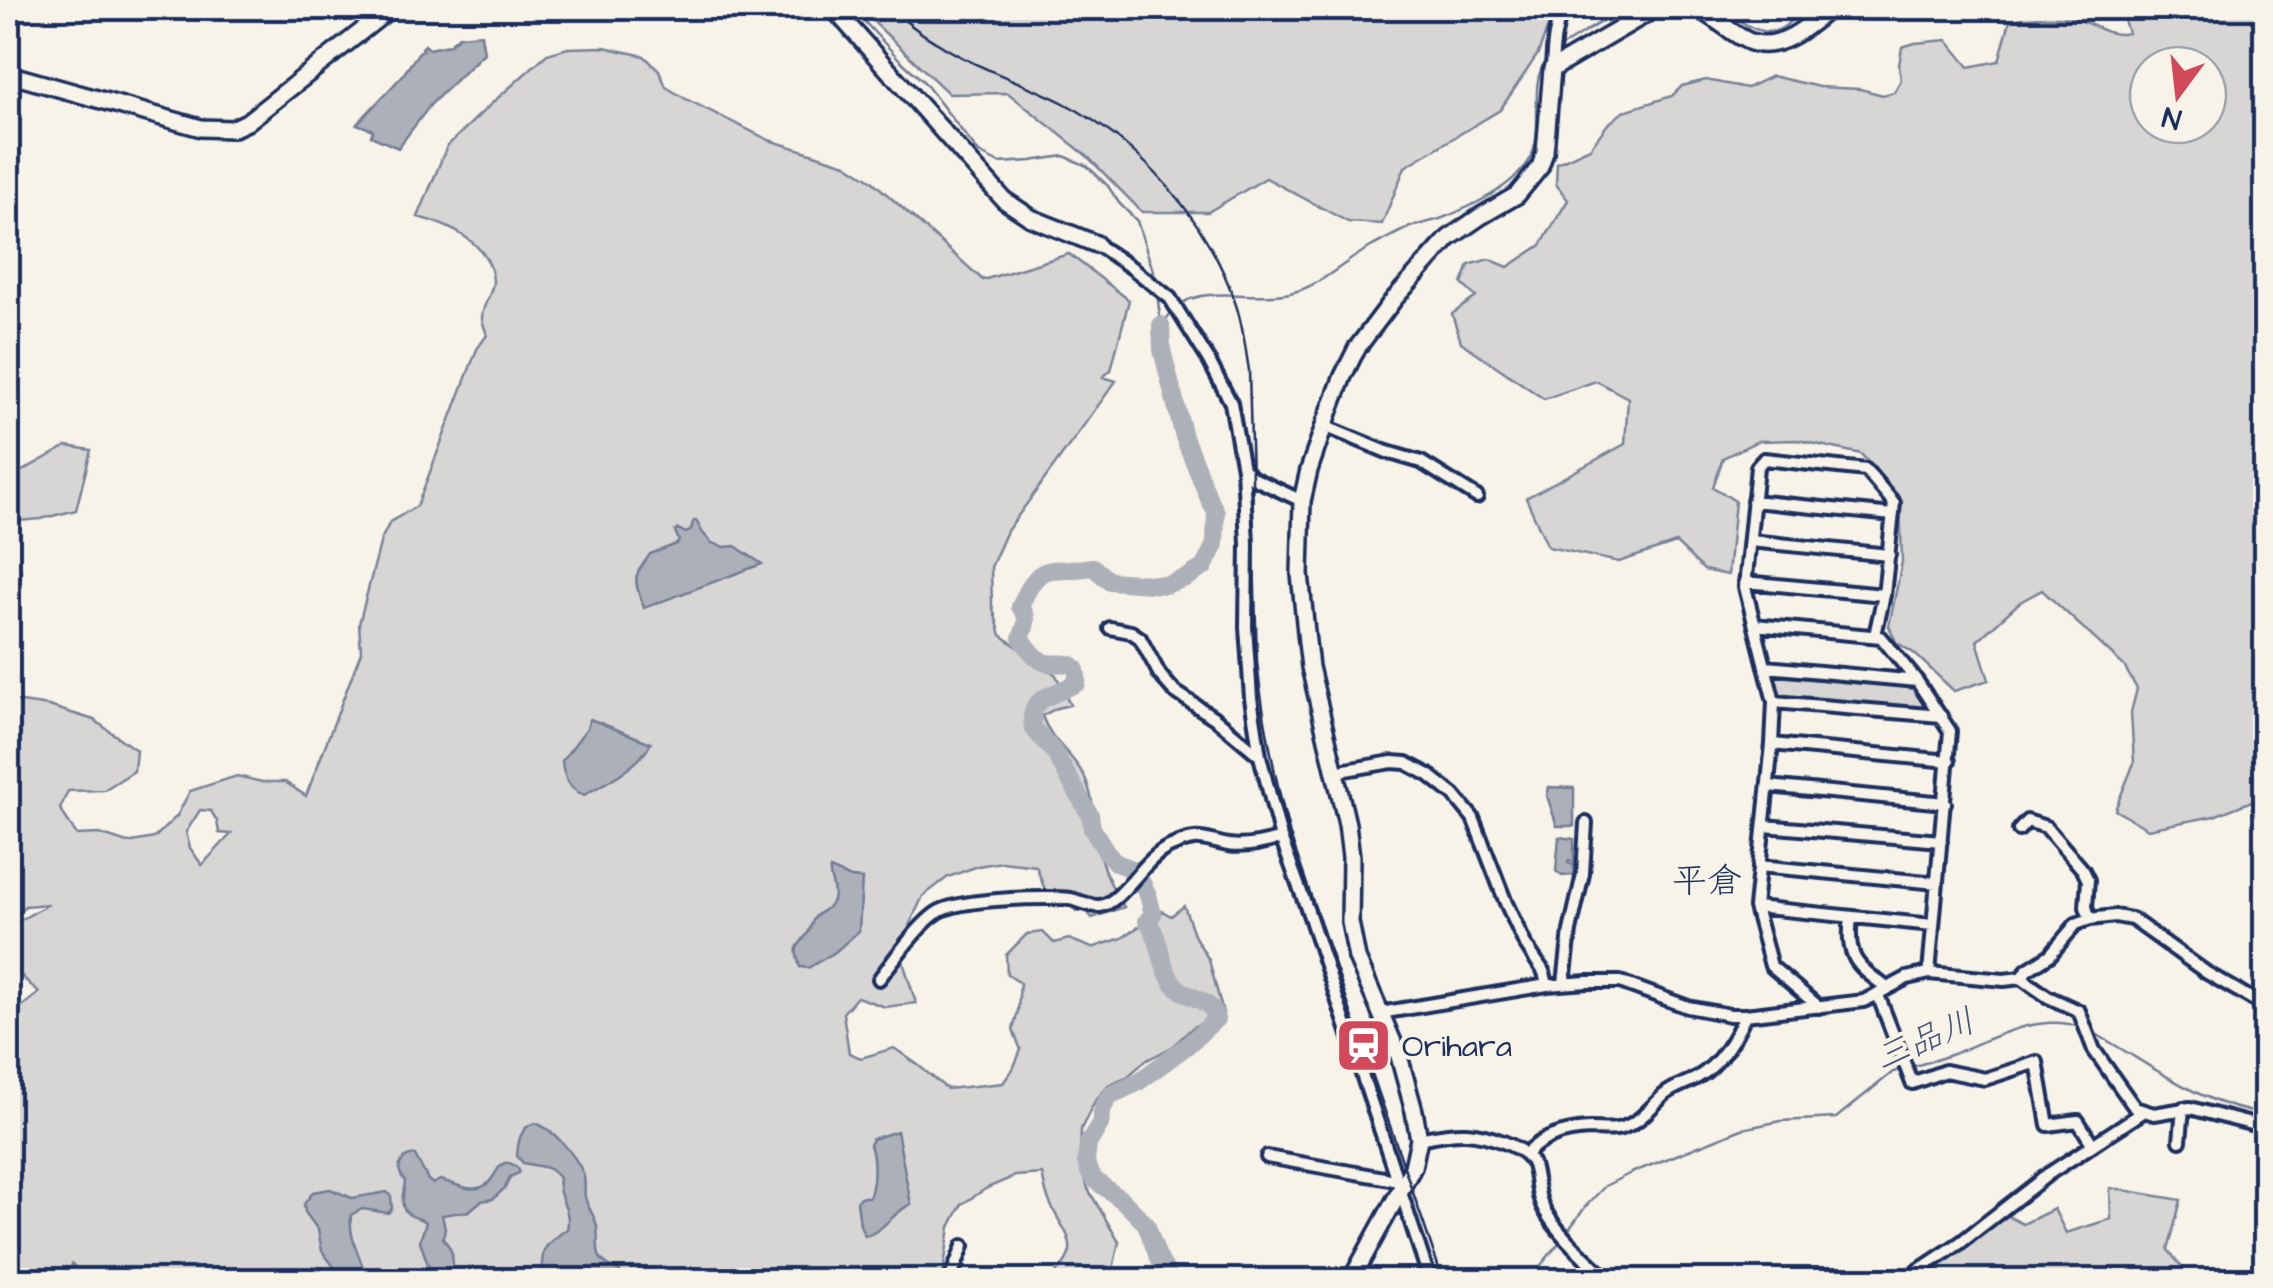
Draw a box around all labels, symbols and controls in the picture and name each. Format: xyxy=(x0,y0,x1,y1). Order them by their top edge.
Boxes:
north arrow xyxy=(2128,45,2228,145)
text: N xyxy=(2158,96,2185,139)
district label: 平倉 xyxy=(1672,857,1742,906)
water label: 三品川 xyxy=(1867,997,1983,1083)
station icon: Orihara xyxy=(1333,1016,1393,1076)
place label: Orihara xyxy=(1402,1024,1512,1069)

